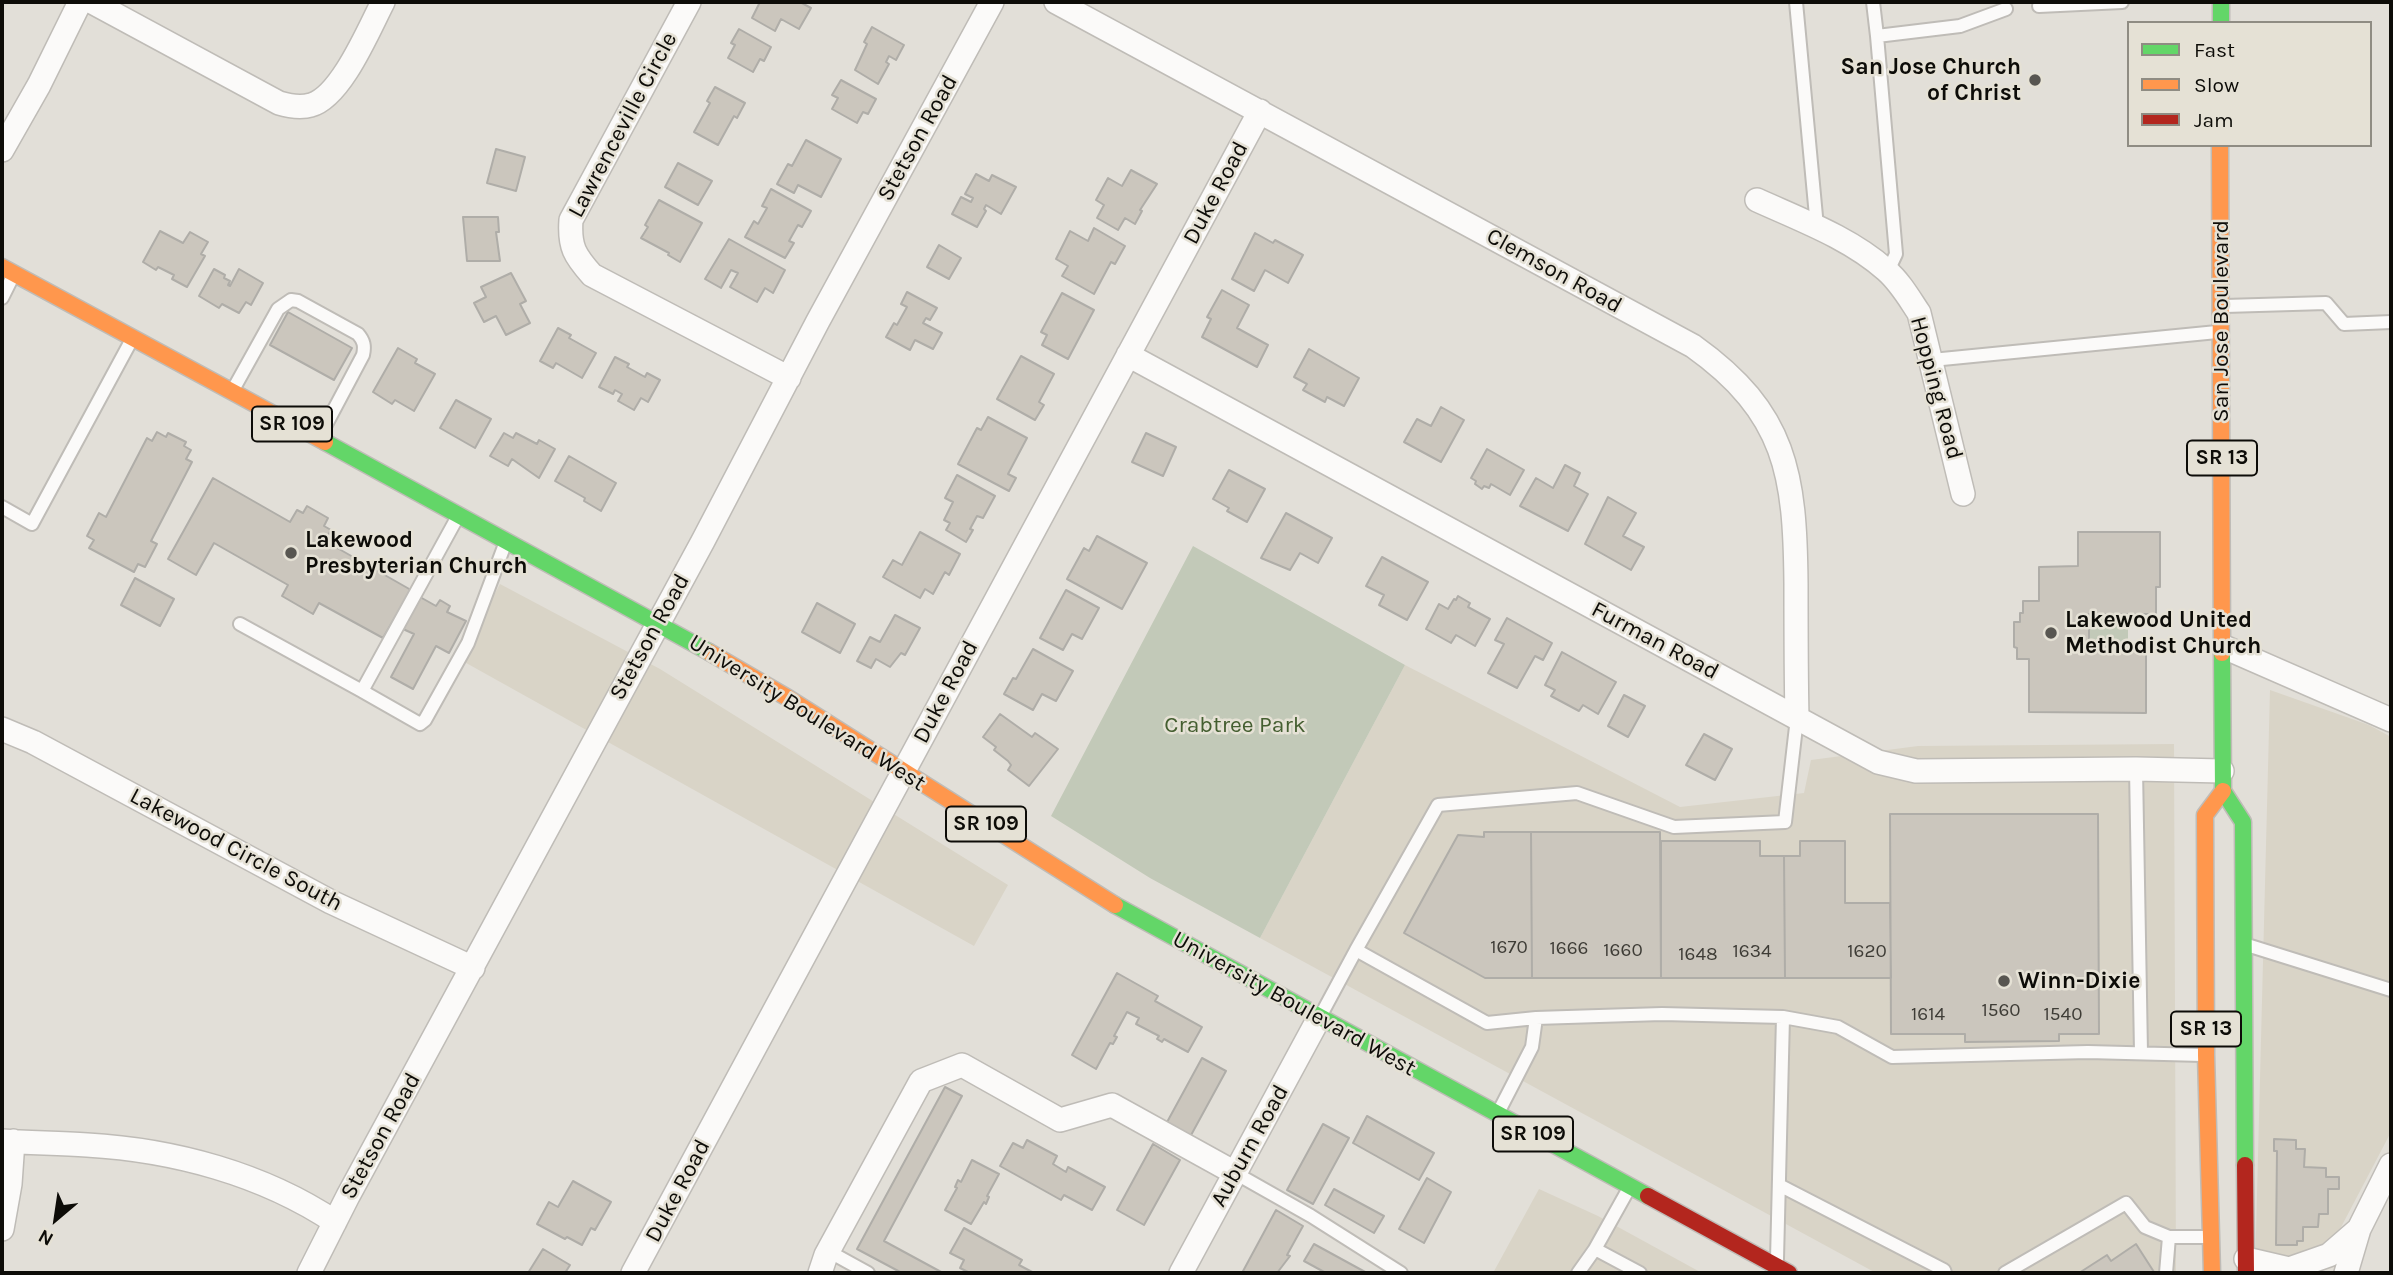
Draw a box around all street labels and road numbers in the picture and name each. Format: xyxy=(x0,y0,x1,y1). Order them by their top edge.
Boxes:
street label: Lawrenceville Circle xyxy=(563,28,683,222)
street label: Stetson Road xyxy=(872,70,964,206)
street label: Duke Road xyxy=(1177,137,1255,249)
street label: San Jose Boulevard xyxy=(2207,220,2235,422)
street label: Clemson Road xyxy=(1481,222,1627,320)
street label: Hopping Road xyxy=(1904,313,1968,463)
road number: SR 109 xyxy=(252,406,332,442)
road number: SR 13 xyxy=(2187,440,2257,476)
street label: Stetson Road xyxy=(604,569,696,705)
street label: Furman Road xyxy=(1587,596,1723,686)
street label: University Boulevard West xyxy=(683,629,931,797)
street label: Duke Road xyxy=(907,636,985,748)
street label: Lakewood Circle South xyxy=(125,782,347,918)
road number: SR 109 xyxy=(946,806,1026,842)
street label: University Boulevard West xyxy=(1167,925,1421,1083)
road number: SR 13 xyxy=(2171,1012,2241,1046)
street label: Stetson Road xyxy=(335,1068,427,1204)
street label: Auburn Road xyxy=(1205,1080,1295,1212)
road number: SR 109 xyxy=(1493,1116,1573,1152)
street label: Duke Road xyxy=(639,1135,717,1247)

